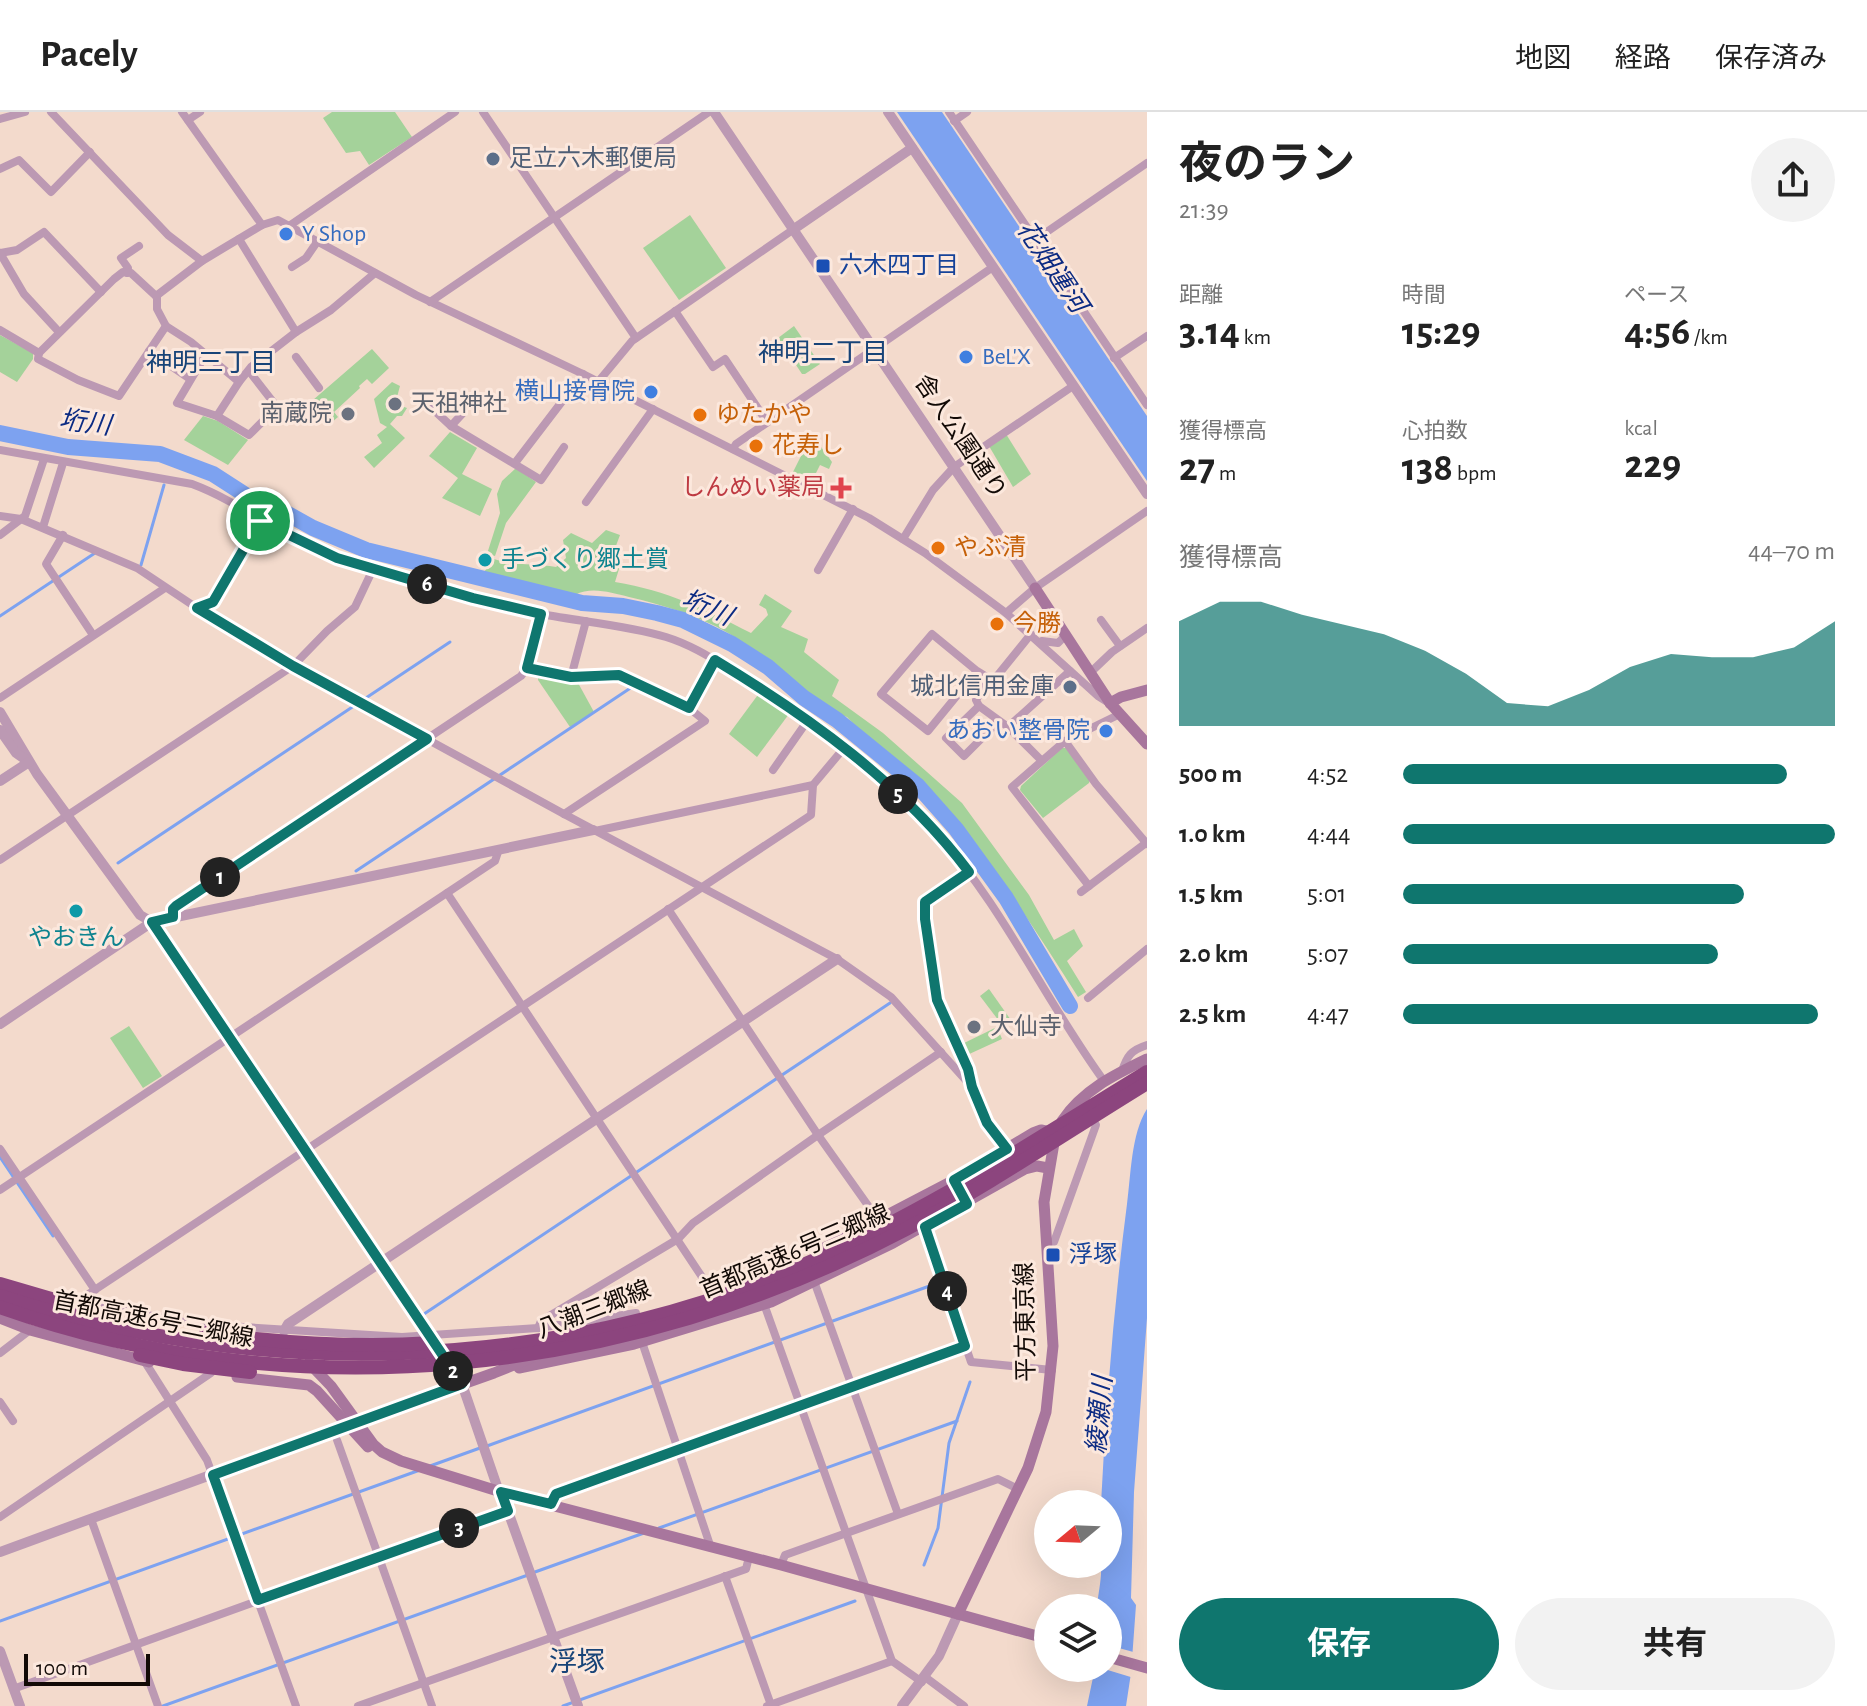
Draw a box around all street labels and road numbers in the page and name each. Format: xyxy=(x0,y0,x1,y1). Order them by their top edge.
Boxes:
street label: 舎人公園通り xyxy=(910,369,1012,503)
street label: 首都高速6号三郷線 xyxy=(696,1199,893,1303)
street label: 平方東京線 xyxy=(1011,1262,1039,1382)
street label: 八潮三郷線 xyxy=(533,1275,654,1343)
street label: 首都高速6号三郷線 xyxy=(51,1287,255,1351)

